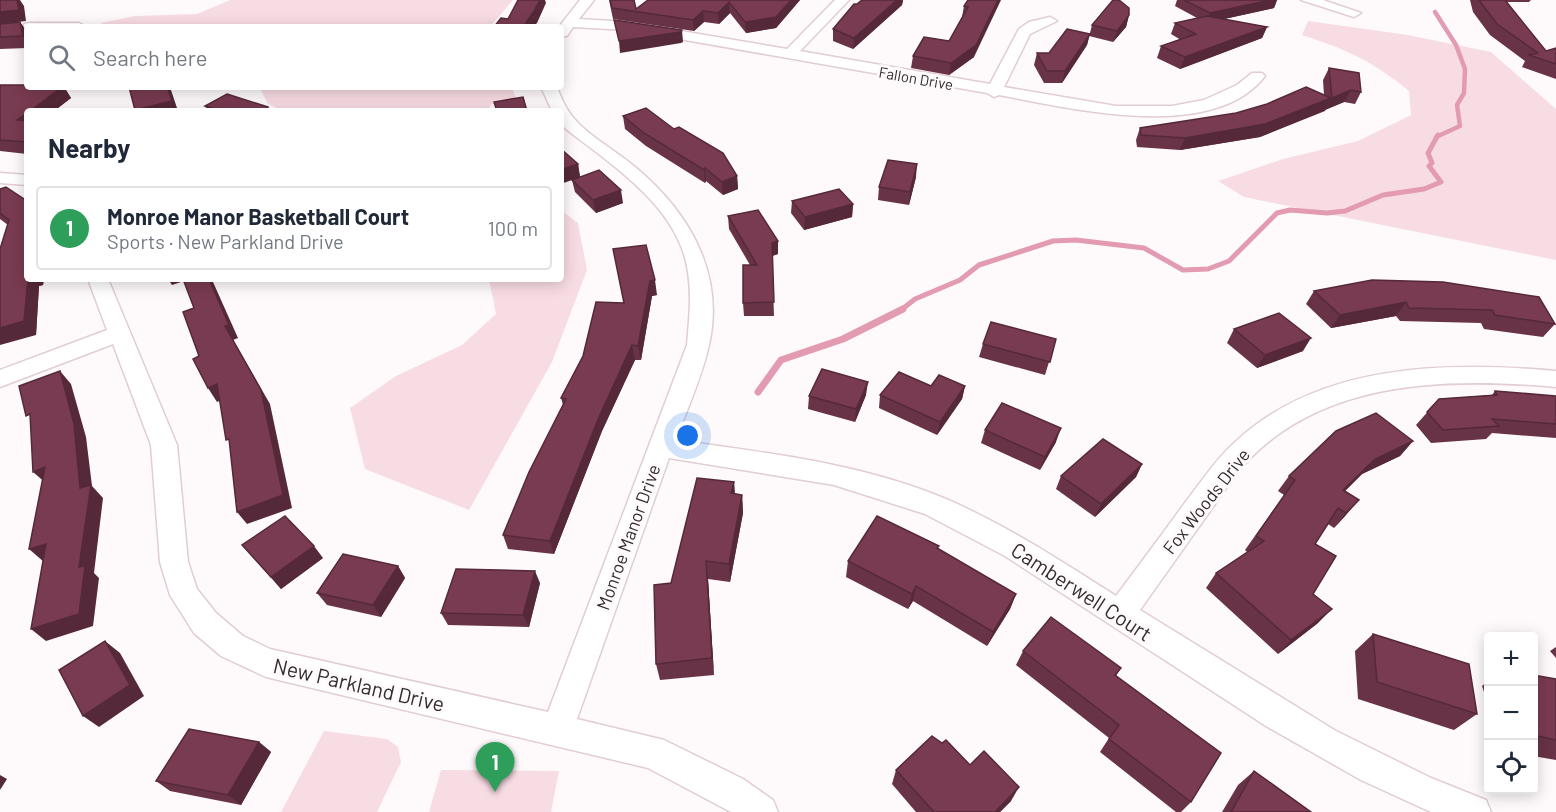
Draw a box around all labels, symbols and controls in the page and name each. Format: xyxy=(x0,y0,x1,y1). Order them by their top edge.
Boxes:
search box xyxy=(24,24,564,90)
icon: search xyxy=(45,41,78,74)
text: Search here xyxy=(93,44,207,70)
street label: Fallon Drive xyxy=(877,63,955,93)
text: Nearby xyxy=(48,132,130,163)
text: Monroe Manor Basketball Court xyxy=(107,203,409,229)
text: 1 xyxy=(66,216,73,240)
text: 100 m xyxy=(488,216,538,240)
text: Sports · New Parkland Drive xyxy=(107,229,344,253)
your location xyxy=(673,421,702,450)
street label: Fox Woods Drive xyxy=(1158,444,1254,558)
street label: Monroe Manor Drive xyxy=(591,461,665,613)
street label: Camberwell Court xyxy=(1007,536,1157,646)
map controls xyxy=(1484,632,1538,794)
button: + xyxy=(1484,632,1538,686)
street label: New Parkland Drive xyxy=(271,652,447,716)
button: − xyxy=(1484,686,1538,740)
button: locate xyxy=(1484,740,1538,794)
pin: 1 xyxy=(476,742,514,792)

